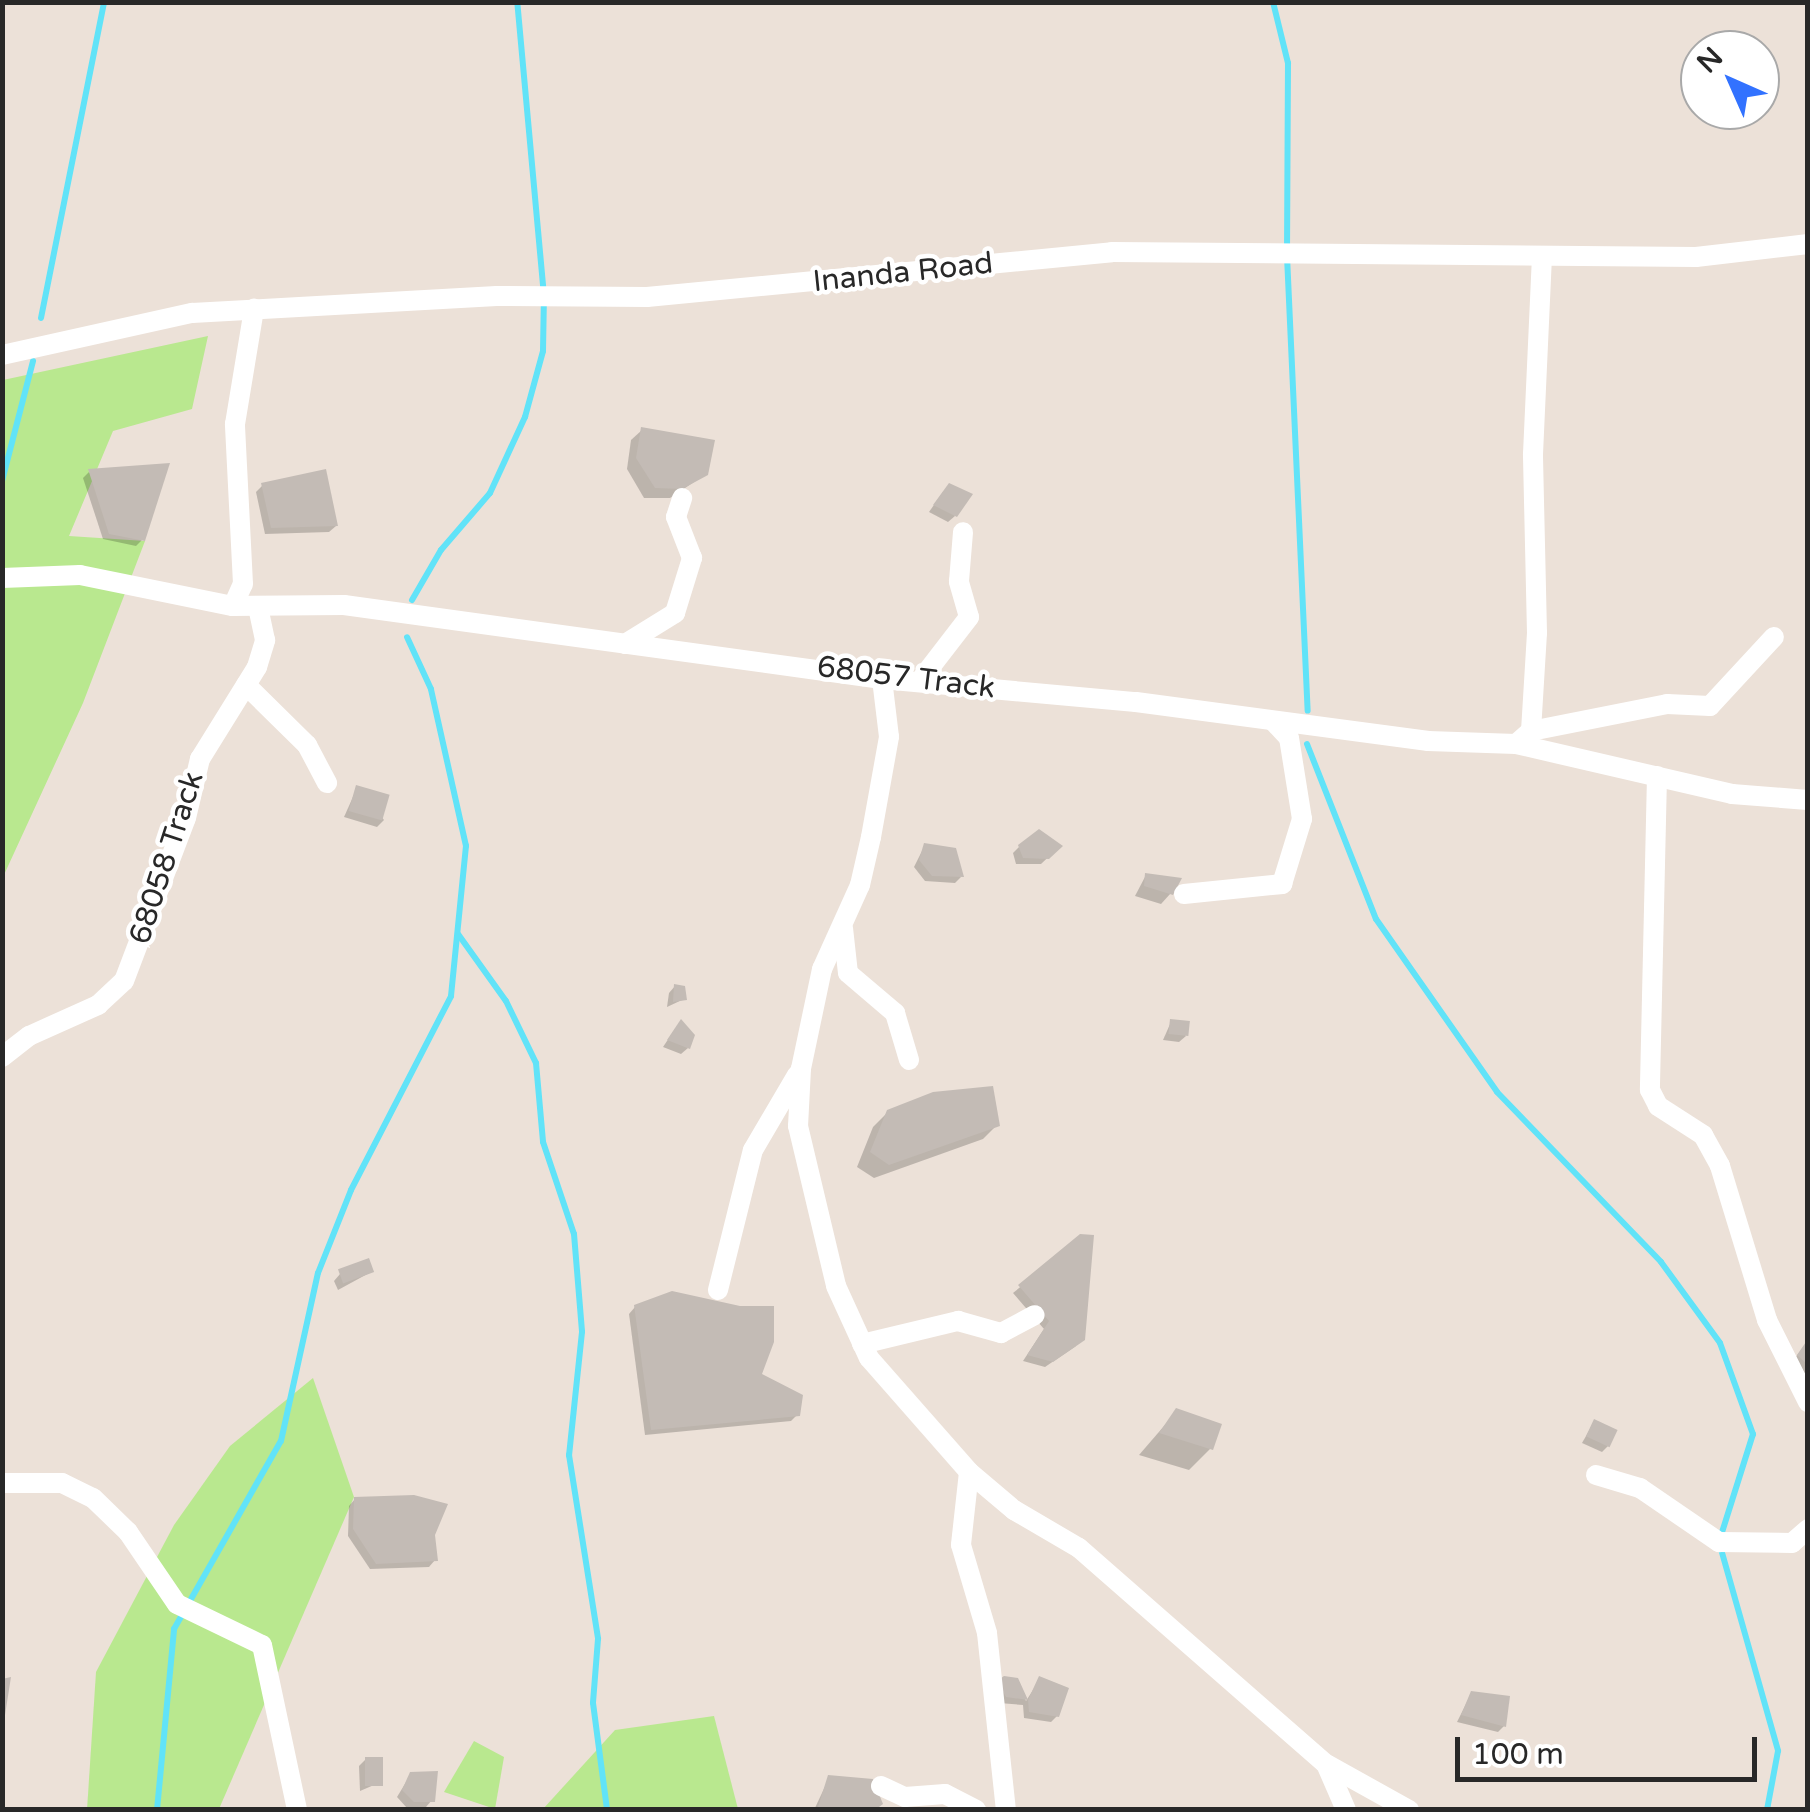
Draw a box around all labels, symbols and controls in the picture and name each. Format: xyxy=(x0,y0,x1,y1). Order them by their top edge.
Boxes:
north arrow xyxy=(1680,30,1780,130)
text: N xyxy=(1690,40,1730,80)
street label: Inanda Road xyxy=(811,246,995,300)
street label: 68057 Track xyxy=(815,649,997,707)
street label: 68058 Track xyxy=(122,767,212,949)
scale bar xyxy=(1460,1717,1762,1779)
text: 100 m xyxy=(1472,1736,1564,1773)

